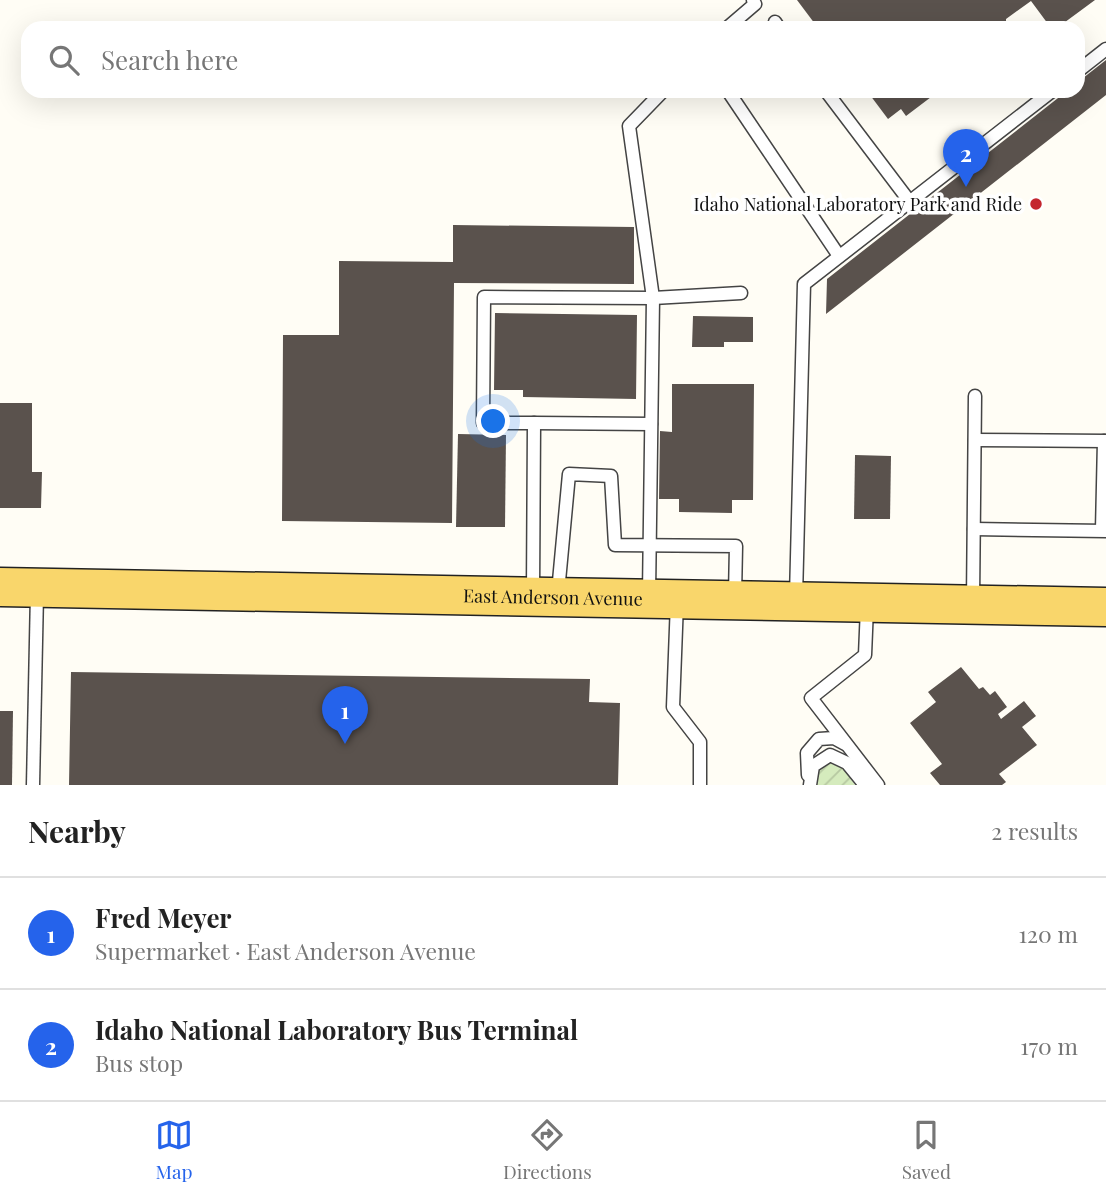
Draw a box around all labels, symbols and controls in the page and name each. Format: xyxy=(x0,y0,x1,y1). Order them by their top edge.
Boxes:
search box xyxy=(21,21,1085,98)
icon: search xyxy=(45,41,83,79)
text: Search here xyxy=(101,42,238,77)
pin: 2 xyxy=(943,129,989,187)
place label: Idaho National Laboratory Park and Ride xyxy=(694,192,1022,216)
marker: Idaho National Laboratory Park and Ride xyxy=(1028,196,1044,212)
your location xyxy=(476,404,510,438)
street label: East Anderson Avenue xyxy=(463,583,643,611)
pin: 1 xyxy=(322,686,368,744)
text: Nearby xyxy=(28,811,126,851)
text: 2 results xyxy=(991,815,1078,846)
text: Fred Meyer xyxy=(95,900,231,935)
text: 1 xyxy=(47,918,55,949)
text: 120 m xyxy=(1019,918,1078,949)
text: Supermarket · East Anderson Avenue xyxy=(95,935,476,966)
text: Idaho National Laboratory Bus Terminal xyxy=(95,1012,578,1047)
text: 2 xyxy=(45,1030,57,1061)
text: 170 m xyxy=(1020,1030,1078,1061)
text: Bus stop xyxy=(95,1047,183,1078)
tab: Map xyxy=(155,1116,193,1184)
tab: Directions xyxy=(503,1116,592,1184)
tab: Saved xyxy=(902,1116,951,1184)

